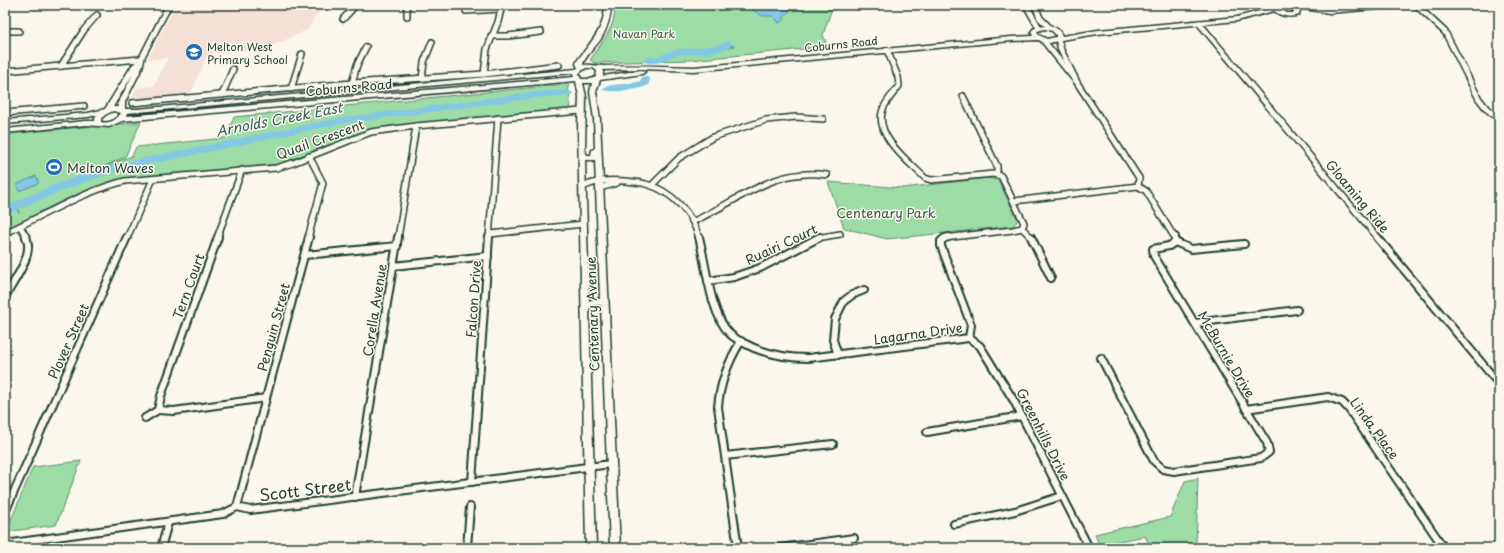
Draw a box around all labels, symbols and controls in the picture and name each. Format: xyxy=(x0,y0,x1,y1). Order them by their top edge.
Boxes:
park label: Navan Park xyxy=(613,25,676,42)
street label: Coburns Road xyxy=(803,32,879,56)
place label: Melton West Primary School xyxy=(207,38,288,68)
school or university icon: Melton West Primary School xyxy=(184,42,204,62)
street label: Coburns Road xyxy=(305,74,393,100)
water label: Arnolds Creek East xyxy=(214,96,345,142)
street label: Quail Crescent xyxy=(273,114,367,164)
street label: Gloaming Ride xyxy=(1322,155,1394,237)
sports icon: Melton Waves xyxy=(44,157,64,177)
place label: Melton Waves xyxy=(67,158,154,177)
park label: Centenary Park xyxy=(836,203,936,222)
street label: Ruairi Court xyxy=(742,219,820,269)
street label: Tern Court xyxy=(167,251,209,321)
street label: Centenary Avenue xyxy=(580,256,604,372)
street label: Falcon Drive xyxy=(461,259,485,338)
street label: Corella Avenue xyxy=(357,262,391,358)
street label: Penguin Street xyxy=(252,281,294,373)
street label: Plover Street xyxy=(43,300,93,382)
street label: McBurnie Drive xyxy=(1194,307,1260,401)
street label: Lagarna Drive xyxy=(872,317,964,349)
street label: Greenhills Drive xyxy=(1012,384,1076,484)
street label: Linda Place xyxy=(1346,393,1404,463)
street label: Scott Street xyxy=(258,471,352,507)

